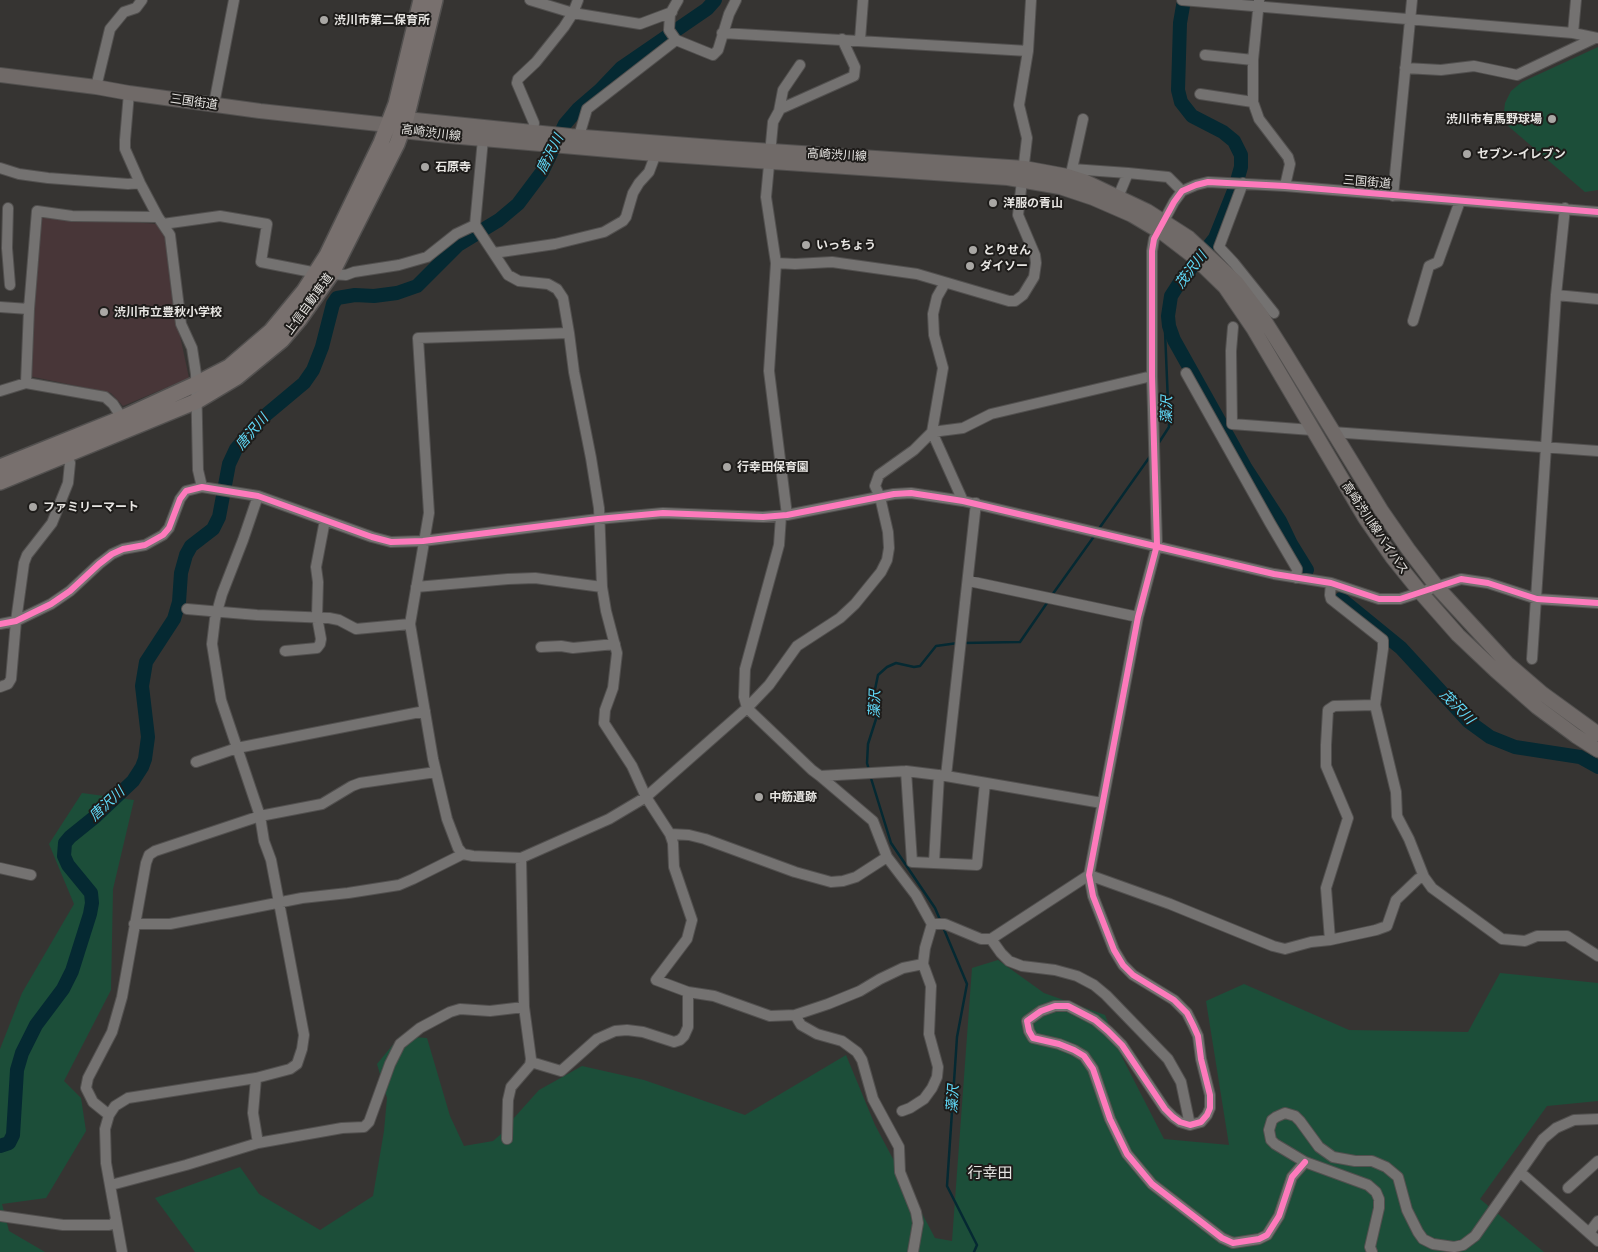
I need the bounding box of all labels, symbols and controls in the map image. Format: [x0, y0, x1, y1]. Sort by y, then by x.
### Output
place label: 渋川市第二保育所 [334, 13, 430, 27]
marker: 渋川市第二保育所 [318, 14, 330, 26]
street label: 三国街道 [169, 92, 219, 112]
place label: 渋川市有馬野球場 [1446, 112, 1542, 126]
marker: 渋川市有馬野球場 [1546, 113, 1558, 125]
street label: 高崎渋川線 [400, 122, 462, 144]
water label: 唐沢川 [533, 131, 567, 177]
street label: 高崎渋川線 [807, 146, 867, 164]
place label: セブン-イレブン [1477, 147, 1566, 161]
marker: セブン-イレブン [1461, 148, 1473, 160]
place label: 石原寺 [435, 160, 471, 174]
marker: 石原寺 [419, 161, 431, 173]
street label: 三国街道 [1342, 173, 1392, 191]
place label: 洋服の青山 [1003, 196, 1063, 210]
marker: 洋服の青山 [987, 197, 999, 209]
place label: いっちょう [816, 238, 876, 252]
marker: いっちょう [800, 239, 812, 251]
place label: とりせん [983, 243, 1031, 257]
marker: とりせん [967, 244, 979, 256]
water label: 茂沢川 [1172, 248, 1210, 292]
place label: ダイソー [980, 259, 1028, 273]
marker: ダイソー [964, 260, 976, 272]
street label: 上信自動車道 [282, 271, 336, 337]
place label: 渋川市立豊秋小学校 [114, 305, 222, 319]
marker: 渋川市立豊秋小学校 [98, 306, 110, 318]
water label: 藻沢 [1158, 396, 1176, 424]
water label: 唐沢川 [232, 411, 272, 453]
place label: 行幸田保育園 [737, 460, 809, 474]
marker: 行幸田保育園 [721, 461, 733, 473]
street label: 高崎渋川線バイパス [1339, 479, 1411, 577]
place label: ファミリーマート [43, 500, 139, 514]
marker: ファミリーマート [27, 501, 39, 513]
water label: 茂沢川 [1436, 686, 1478, 728]
water label: 藻沢 [866, 690, 884, 718]
water label: 唐沢川 [86, 784, 128, 824]
place label: 中筋遺跡 [769, 790, 817, 804]
marker: 中筋遺跡 [753, 791, 765, 803]
water label: 藻沢 [944, 1084, 962, 1114]
district label: 行幸田 [968, 1164, 1012, 1182]

